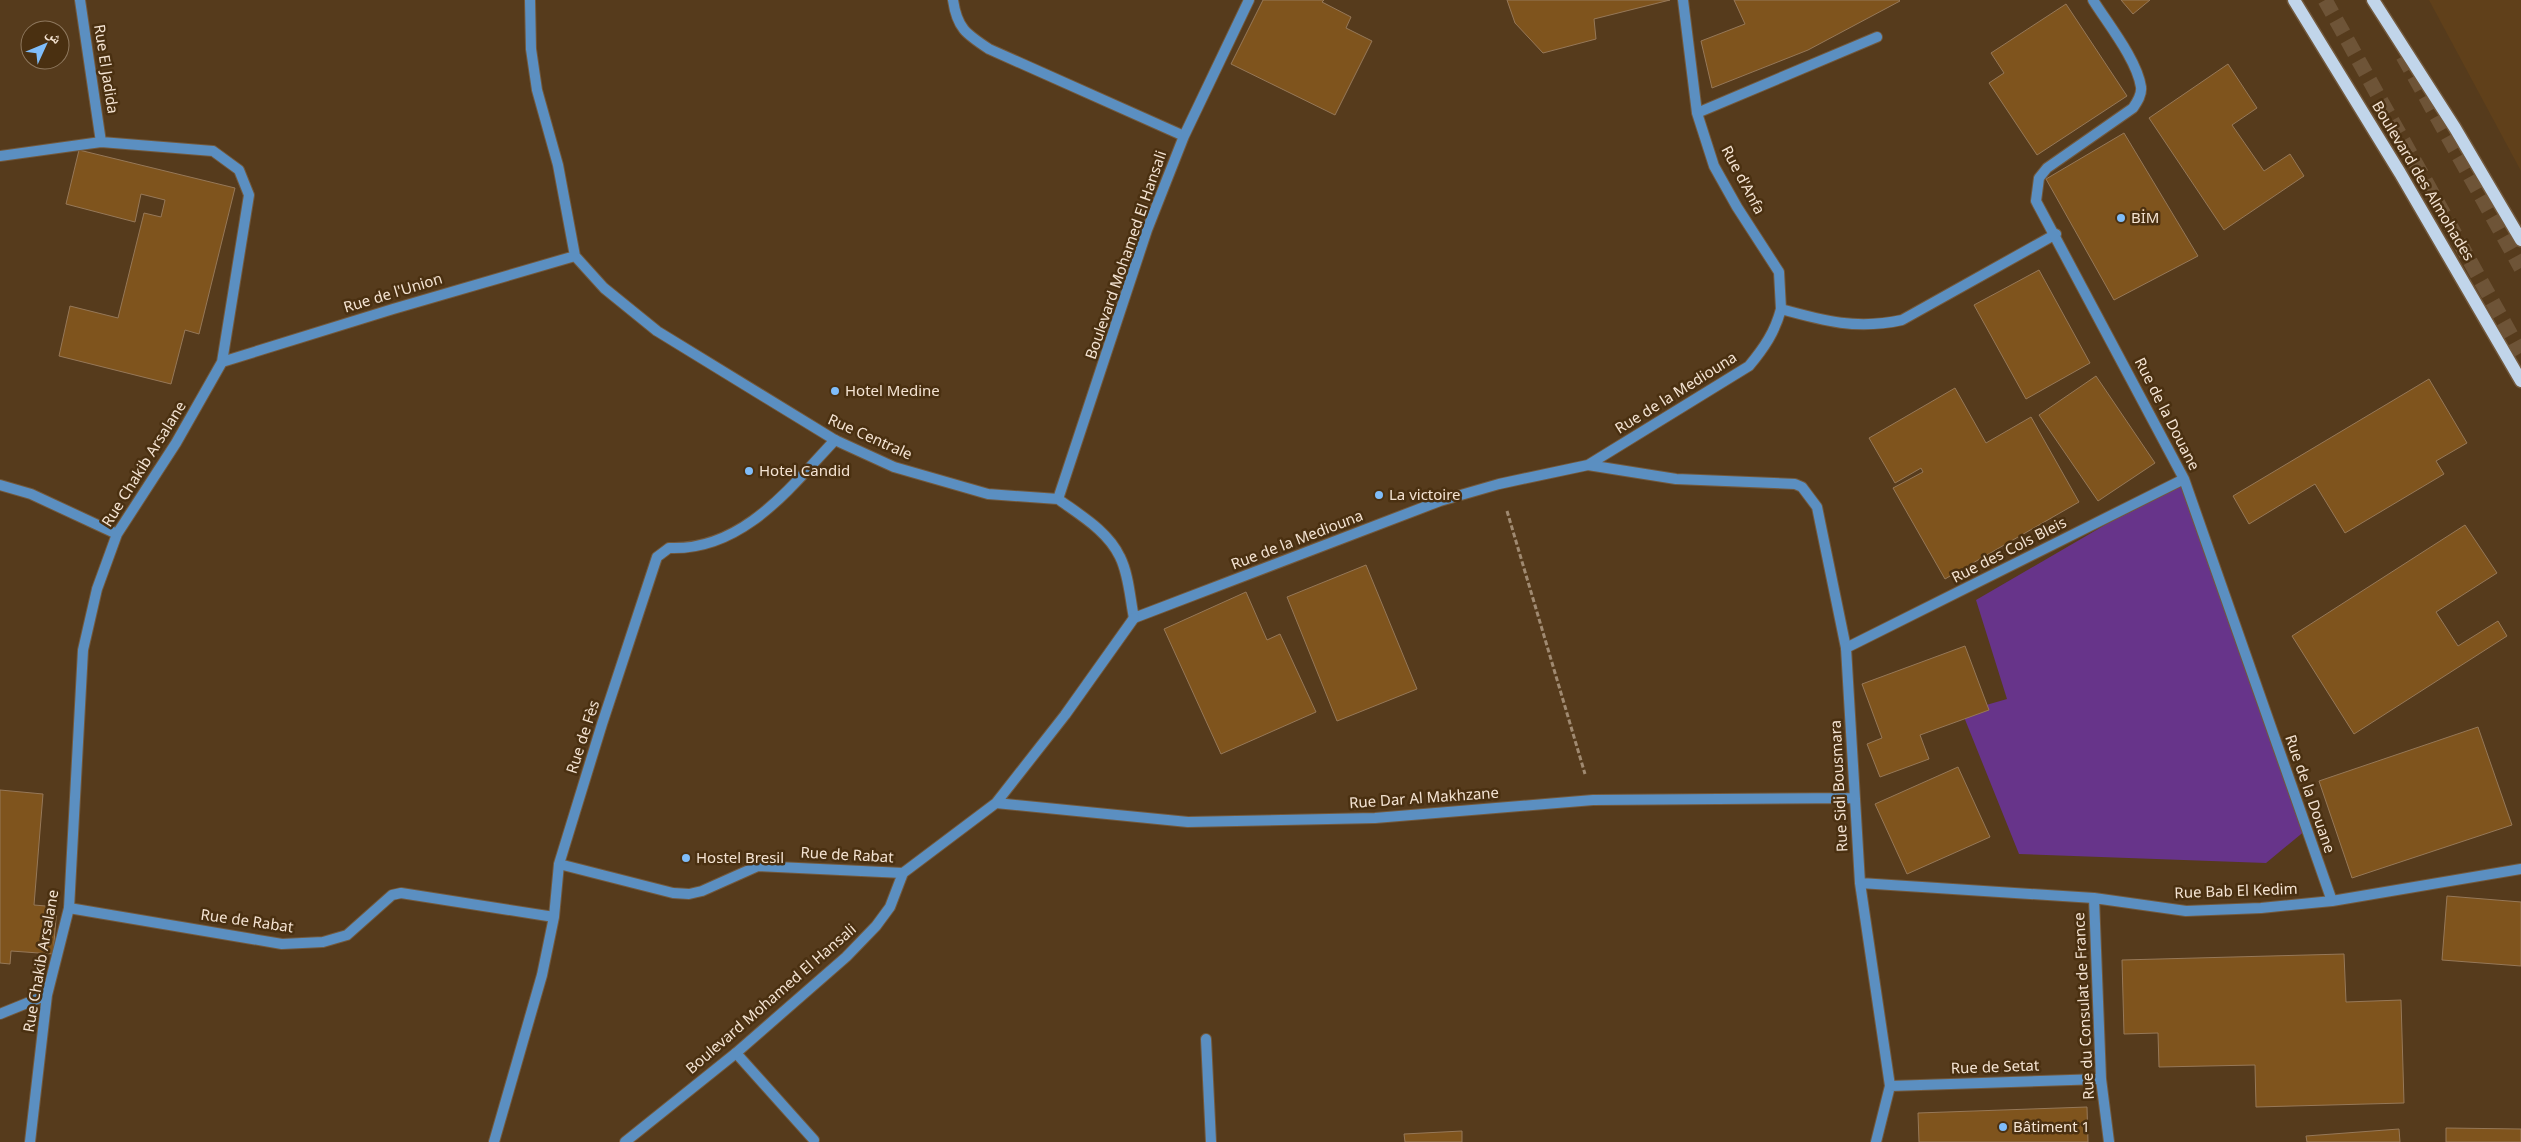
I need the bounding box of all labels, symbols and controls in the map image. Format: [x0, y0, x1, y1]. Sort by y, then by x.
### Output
north arrow [20, 20, 70, 70]
street label: Rue El Jadida [90, 23, 124, 115]
text: ش [43, 24, 67, 48]
street label: Boulevard des Almohades [2368, 97, 2480, 264]
street label: Rue d'Anfa [1717, 142, 1770, 217]
street label: Boulevard Mohamed El Hansali [1080, 148, 1170, 362]
place label: BİM [2131, 207, 2159, 227]
marker: BİM [2115, 212, 2127, 224]
street label: Rue de l'Union [341, 268, 445, 317]
street label: Rue de la Mediouna [1611, 347, 1740, 438]
street label: Rue de la Douane [2131, 354, 2205, 473]
place label: Hotel Medine [845, 380, 940, 400]
marker: Hotel Medine [829, 385, 841, 397]
street label: Rue Chakib Arsalane [96, 397, 190, 530]
street label: Rue Centrale [825, 409, 916, 464]
place label: Hotel Candid [759, 460, 850, 480]
marker: Hotel Candid [743, 465, 755, 477]
place label: La victoire [1389, 484, 1461, 504]
marker: La victoire [1373, 489, 1385, 501]
street label: Rue de la Mediouna [1228, 505, 1366, 573]
street label: Rue des Cols Bleis [1948, 512, 2069, 587]
street label: Rue de Fès [561, 697, 603, 776]
street label: Rue Sidi Bousmara [1825, 720, 1851, 853]
street label: Rue de la Douane [2281, 732, 2341, 856]
street label: Rue Dar Al Makhzane [1348, 782, 1500, 812]
street label: Rue de Rabat [800, 842, 895, 866]
place label: Hostel Bresil [696, 847, 784, 867]
marker: Hostel Bresil [680, 852, 692, 864]
street label: Rue Bab El Kedim [2174, 878, 2298, 902]
street label: Rue Chakib Arsalane [18, 888, 62, 1034]
street label: Rue de Rabat [200, 904, 295, 936]
street label: Rue du Consulat de France [2068, 912, 2098, 1100]
street label: Boulevard Mohamed El Hansali [681, 919, 860, 1078]
street label: Rue de Setat [1950, 1054, 2040, 1078]
place label: Bâtiment 1 [2013, 1116, 2090, 1136]
marker: Bâtiment 1 [1997, 1121, 2009, 1133]

